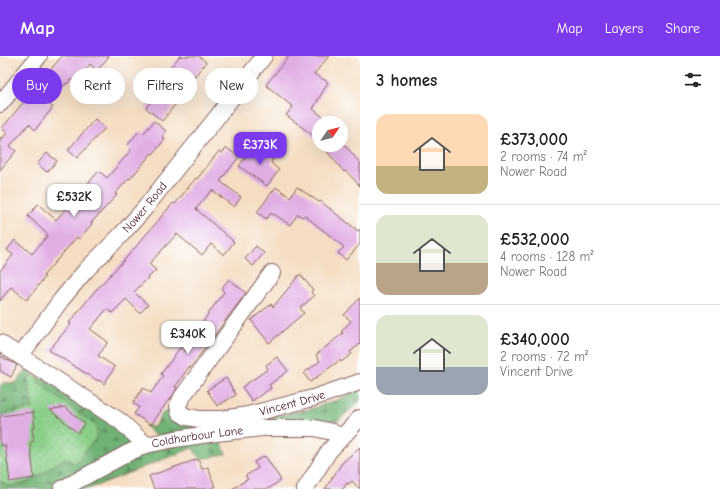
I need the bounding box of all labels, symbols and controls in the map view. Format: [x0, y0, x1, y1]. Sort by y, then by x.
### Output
text: Map [20, 17, 55, 39]
text: Map [556, 20, 583, 37]
text: Layers [605, 20, 643, 37]
text: Share [665, 20, 700, 37]
chip: Buy [12, 68, 62, 104]
chip: Rent [70, 68, 125, 104]
chip: Filters [133, 68, 197, 104]
chip: New [205, 68, 258, 104]
icon: filters [682, 69, 704, 91]
text: 3 homes [376, 71, 437, 90]
north arrow [312, 116, 348, 152]
map controls [312, 116, 348, 152]
icon: home [408, 130, 456, 178]
text: £373,000 [500, 130, 568, 149]
pin: £373K [232, 132, 288, 166]
text: £373K [243, 137, 277, 152]
text: 2 rooms · 74 m² [500, 149, 587, 164]
text: Nower Road [500, 164, 567, 179]
street label: Nower Road [119, 179, 170, 236]
pin: £532K [46, 184, 102, 218]
text: £532K [56, 189, 92, 204]
text: £532,000 [500, 230, 569, 249]
icon: home [408, 231, 456, 279]
text: 4 rooms · 128 m² [500, 249, 593, 264]
text: Nower Road [500, 264, 567, 279]
pin: £340K [160, 321, 216, 355]
text: £340K [170, 326, 206, 341]
text: £340,000 [500, 330, 570, 349]
icon: home [408, 331, 456, 379]
text: 2 rooms · 72 m² [500, 349, 588, 364]
text: Vincent Drive [500, 364, 573, 379]
street label: Vincent Drive [258, 387, 327, 419]
street label: Coldharbour Lane [150, 423, 244, 451]

